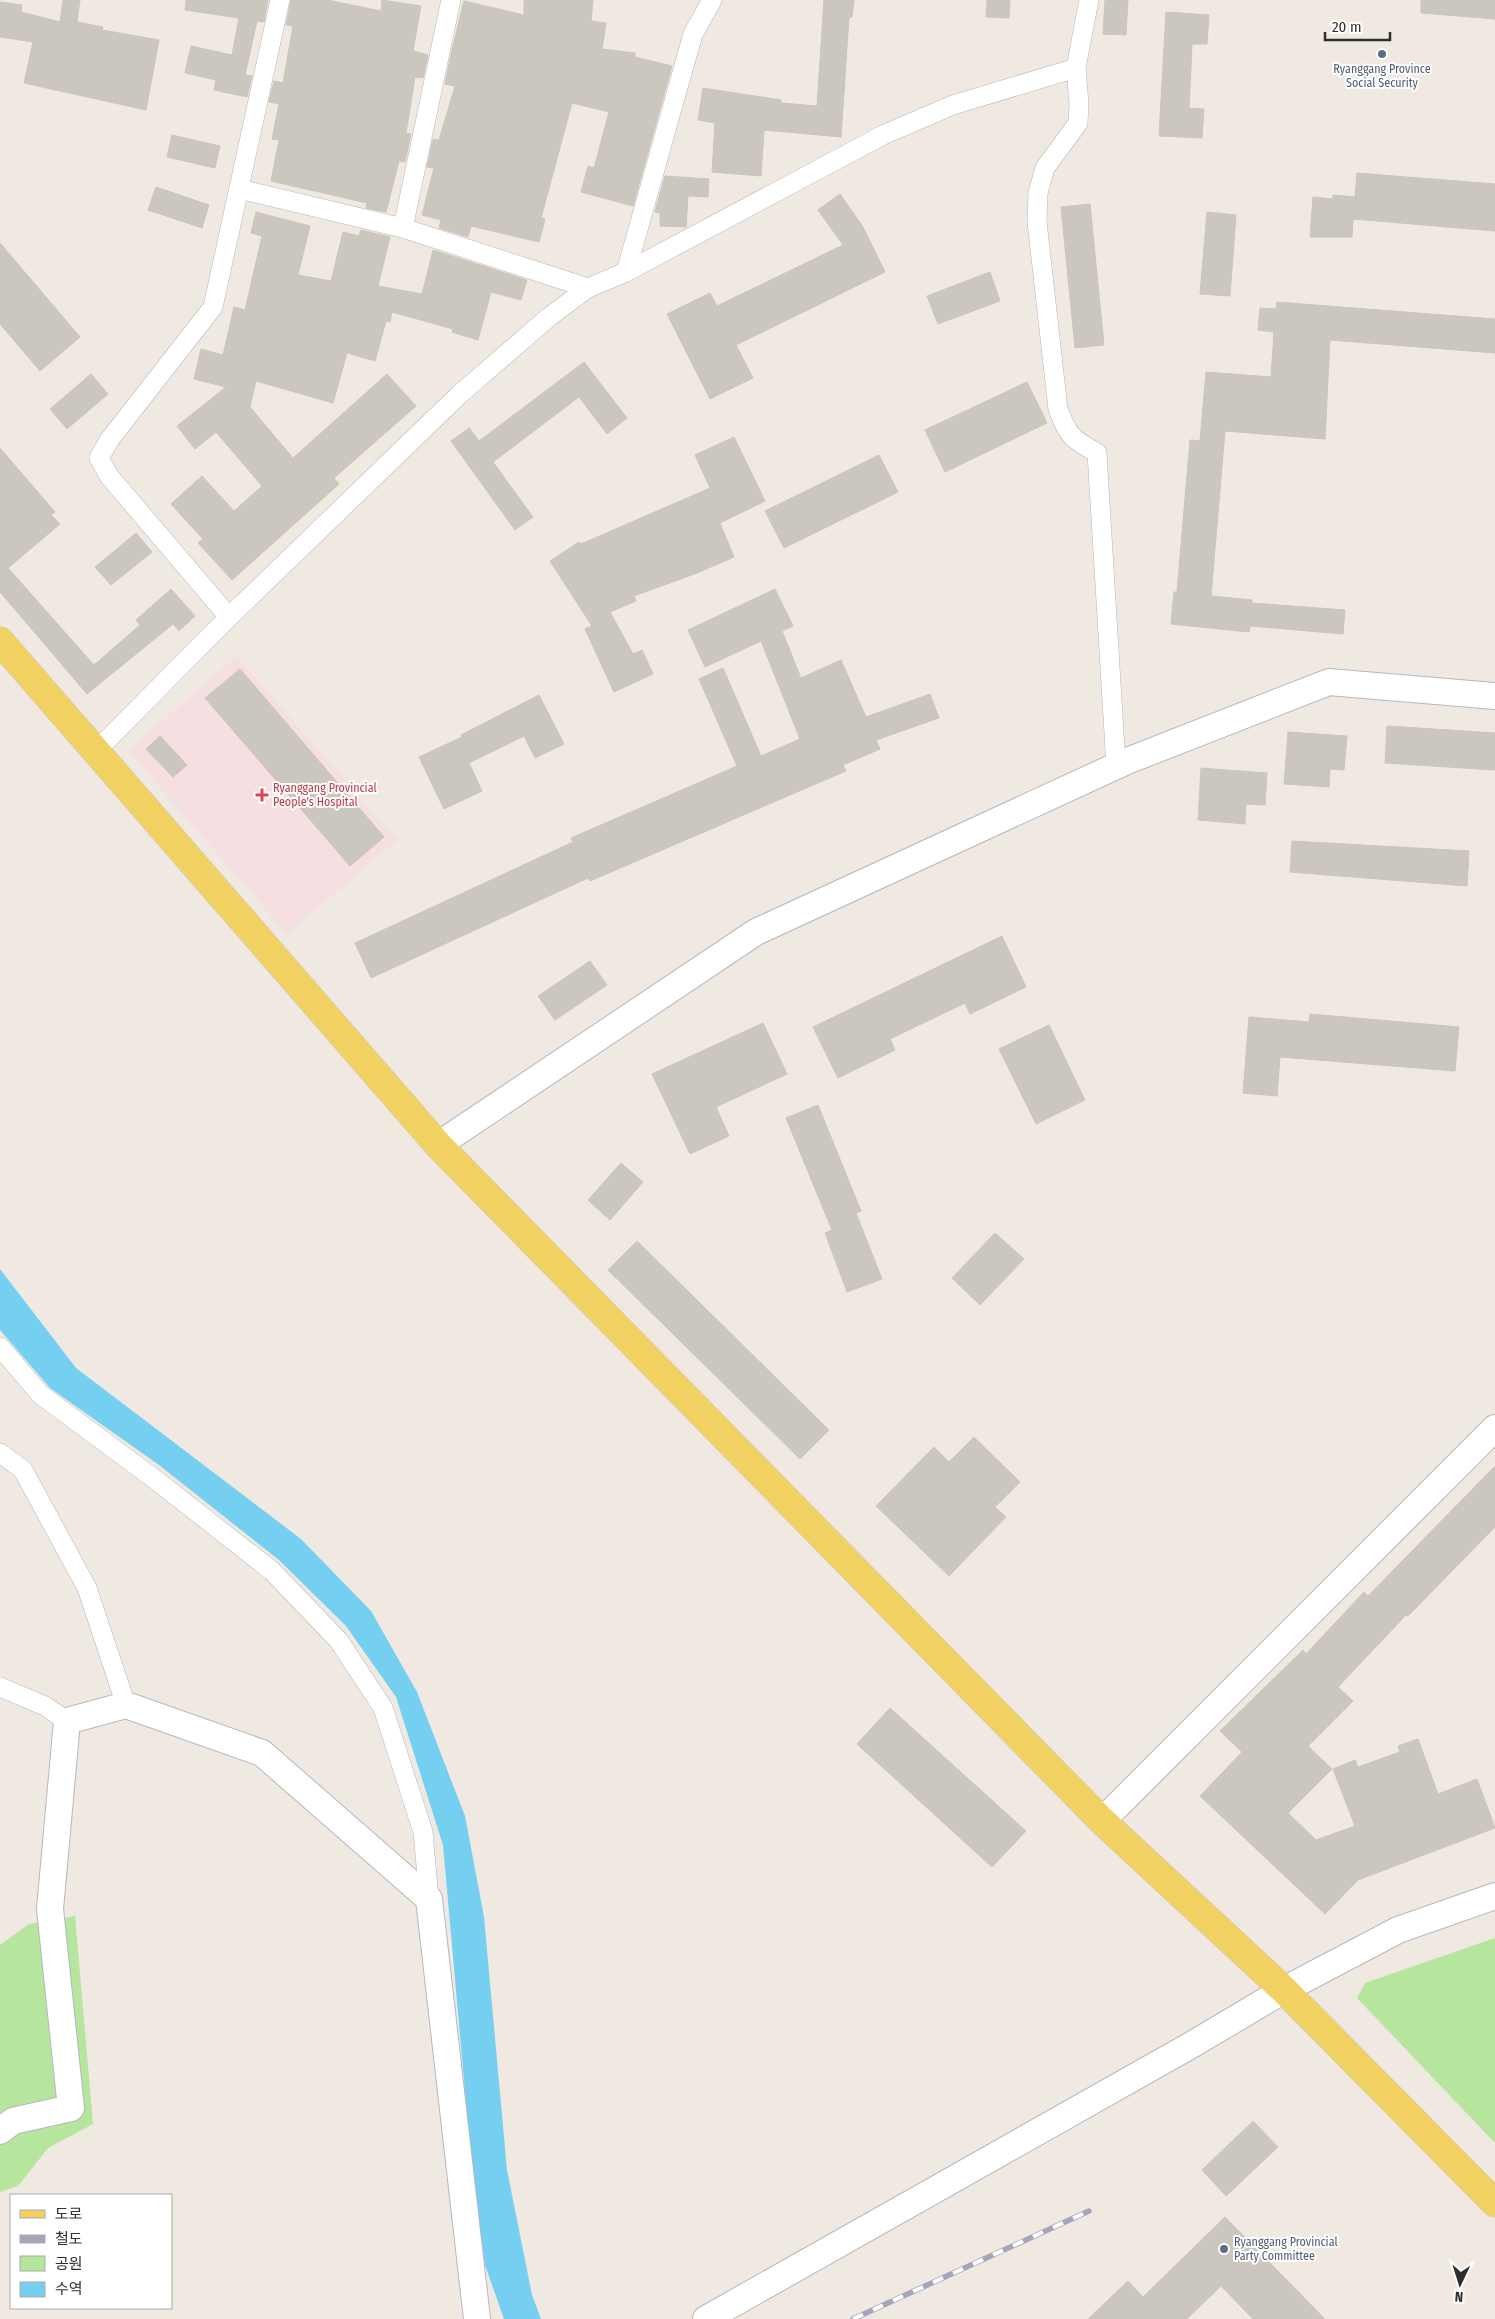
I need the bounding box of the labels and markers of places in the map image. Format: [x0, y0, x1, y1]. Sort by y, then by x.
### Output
marker: Ryanggang Province Social Security [1376, 48, 1388, 60]
place label: Ryanggang Province Social Security [1333, 62, 1431, 90]
place label: Ryanggang Provincial People's Hospital [273, 781, 377, 809]
marker: Ryanggang Provincial People's Hospital [255, 788, 269, 802]
place label: Ryanggang Provincial Party Committee [1234, 2235, 1338, 2263]
marker: Ryanggang Provincial Party Committee [1218, 2243, 1230, 2255]

